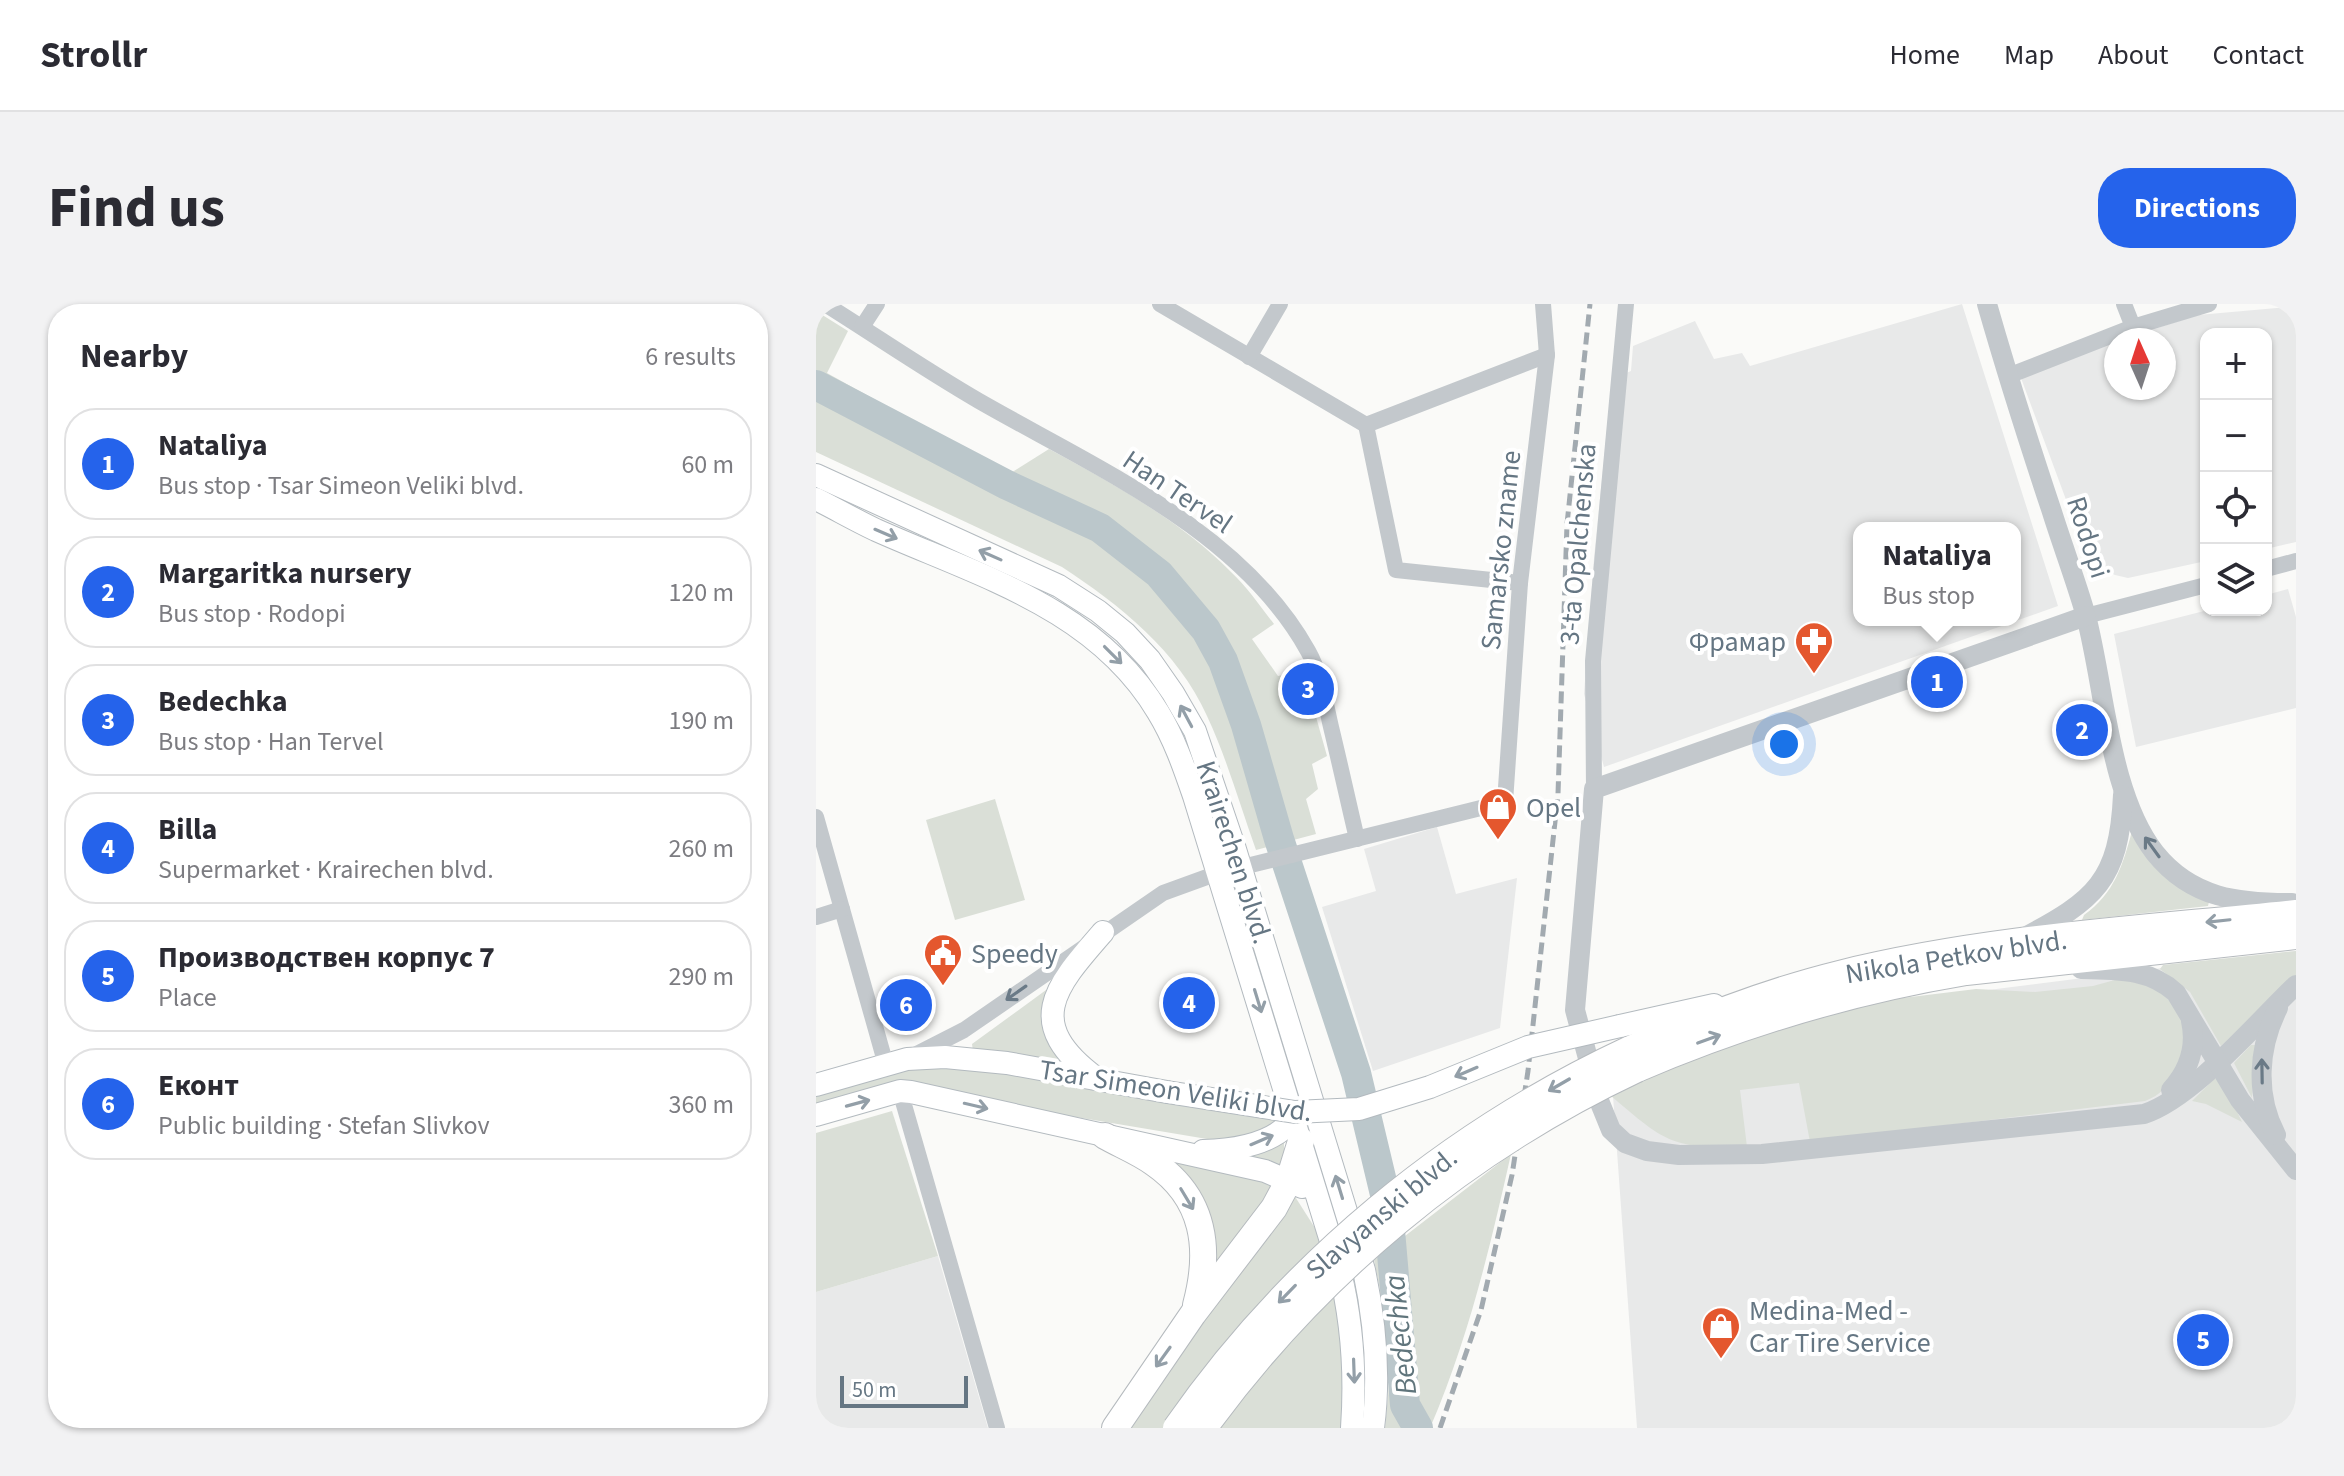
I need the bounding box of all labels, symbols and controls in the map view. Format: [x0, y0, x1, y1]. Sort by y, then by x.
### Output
text: Strollr [40, 28, 147, 82]
text: Home [1889, 35, 1960, 75]
text: Map [2004, 35, 2054, 75]
text: About [2098, 35, 2169, 75]
text: Contact [2213, 35, 2304, 75]
button: Directions [2098, 168, 2296, 248]
text: Find us [48, 169, 225, 248]
north arrow [2104, 328, 2176, 400]
map controls [2200, 328, 2272, 616]
button: + [2200, 328, 2272, 400]
text: Nearby [80, 332, 188, 381]
text: 6 results [645, 338, 736, 375]
button: − [2200, 400, 2272, 472]
text: Nataliya [158, 424, 268, 467]
street label: Han Tervel [1115, 440, 1240, 543]
street label: 3-ta Opalchenska [1549, 442, 1607, 647]
text: 1 [101, 446, 115, 483]
text: 60 m [681, 446, 734, 483]
street label: Samarsko zname [1471, 448, 1531, 652]
text: Bus stop · Tsar Simeon Veliki blvd. [158, 467, 524, 504]
button: locate [2200, 472, 2272, 544]
street label: Rodopi [2056, 491, 2120, 583]
popup [1853, 522, 2021, 626]
one-way arrow [873, 527, 898, 542]
text: Nataliya [1882, 534, 1992, 577]
button: layers [2200, 544, 2272, 616]
one-way arrow [978, 546, 1003, 561]
text: Margaritka nursery [158, 552, 412, 595]
text: 2 [101, 574, 115, 611]
text: 120 m [668, 574, 734, 611]
text: Bus stop [1882, 577, 1975, 614]
text: Bus stop · Rodopi [158, 595, 346, 632]
pharmacy icon: Фрамар [1793, 620, 1835, 675]
place label: Фрамар [1689, 622, 1786, 662]
one-way arrow [1104, 645, 1123, 665]
pin: 1 [1911, 652, 1963, 712]
pin: 3 [1282, 659, 1334, 719]
text: Bedechka [158, 680, 288, 723]
pin: 2 [2056, 700, 2108, 760]
text: 3 [101, 702, 115, 739]
text: 190 m [668, 702, 734, 739]
one-way arrow [1178, 704, 1194, 728]
text: Bus stop · Han Tervel [158, 723, 384, 760]
your location [1764, 724, 1804, 764]
street label: Krairechen blvd. [1186, 756, 1283, 949]
shop icon: Opel [1477, 786, 1519, 841]
place label: Opel [1526, 788, 1581, 828]
text: Billa [158, 808, 217, 851]
text: 4 [101, 830, 115, 867]
text: 260 m [668, 830, 734, 867]
one-way arrow [2144, 837, 2160, 859]
text: Supermarket · Krairechen blvd. [158, 851, 494, 888]
one-way arrow [2206, 914, 2232, 929]
street label: Nikola Petkov blvd. [1842, 920, 2070, 994]
public building icon: Speedy [922, 932, 964, 987]
place label: Speedy [971, 934, 1058, 974]
text: Производствeн корпус 7 [158, 936, 495, 979]
text: 5 [101, 958, 115, 995]
text: 290 m [668, 958, 734, 995]
pin: 4 [1163, 973, 1215, 1033]
pin: 6 [880, 975, 932, 1035]
text: Place [158, 979, 217, 1016]
one-way arrow [1006, 985, 1028, 1001]
one-way arrow [1251, 988, 1266, 1014]
one-way arrow [1696, 1031, 1721, 1045]
street label: Tsar Simeon Veliki blvd. [1036, 1050, 1315, 1132]
one-way arrow [2254, 1058, 2269, 1085]
text: Еконт [158, 1064, 239, 1107]
one-way arrow [1454, 1065, 1478, 1080]
one-way arrow [1548, 1077, 1571, 1093]
text: 6 [101, 1086, 115, 1123]
text: 360 m [668, 1086, 734, 1123]
one-way arrow [844, 1095, 870, 1110]
one-way arrow [963, 1099, 989, 1114]
text: Public building · Stefan Slivkov [158, 1107, 490, 1144]
one-way arrow [1249, 1131, 1273, 1146]
street label: Slavyanski blvd. [1297, 1138, 1466, 1289]
one-way arrow [1331, 1174, 1346, 1200]
one-way arrow [1180, 1187, 1196, 1210]
water label: Bedechka [1373, 1273, 1428, 1397]
one-way arrow [1279, 1283, 1297, 1303]
place label: Medina-Med - Car Tire Service [1749, 1291, 1931, 1363]
shop icon: Medina-Med - Car Tire Service [1700, 1305, 1742, 1360]
pin: 5 [2177, 1310, 2229, 1370]
one-way arrow [1154, 1346, 1171, 1367]
one-way arrow [1346, 1357, 1361, 1384]
scale bar [840, 1372, 968, 1408]
text: 50 m [852, 1374, 897, 1406]

